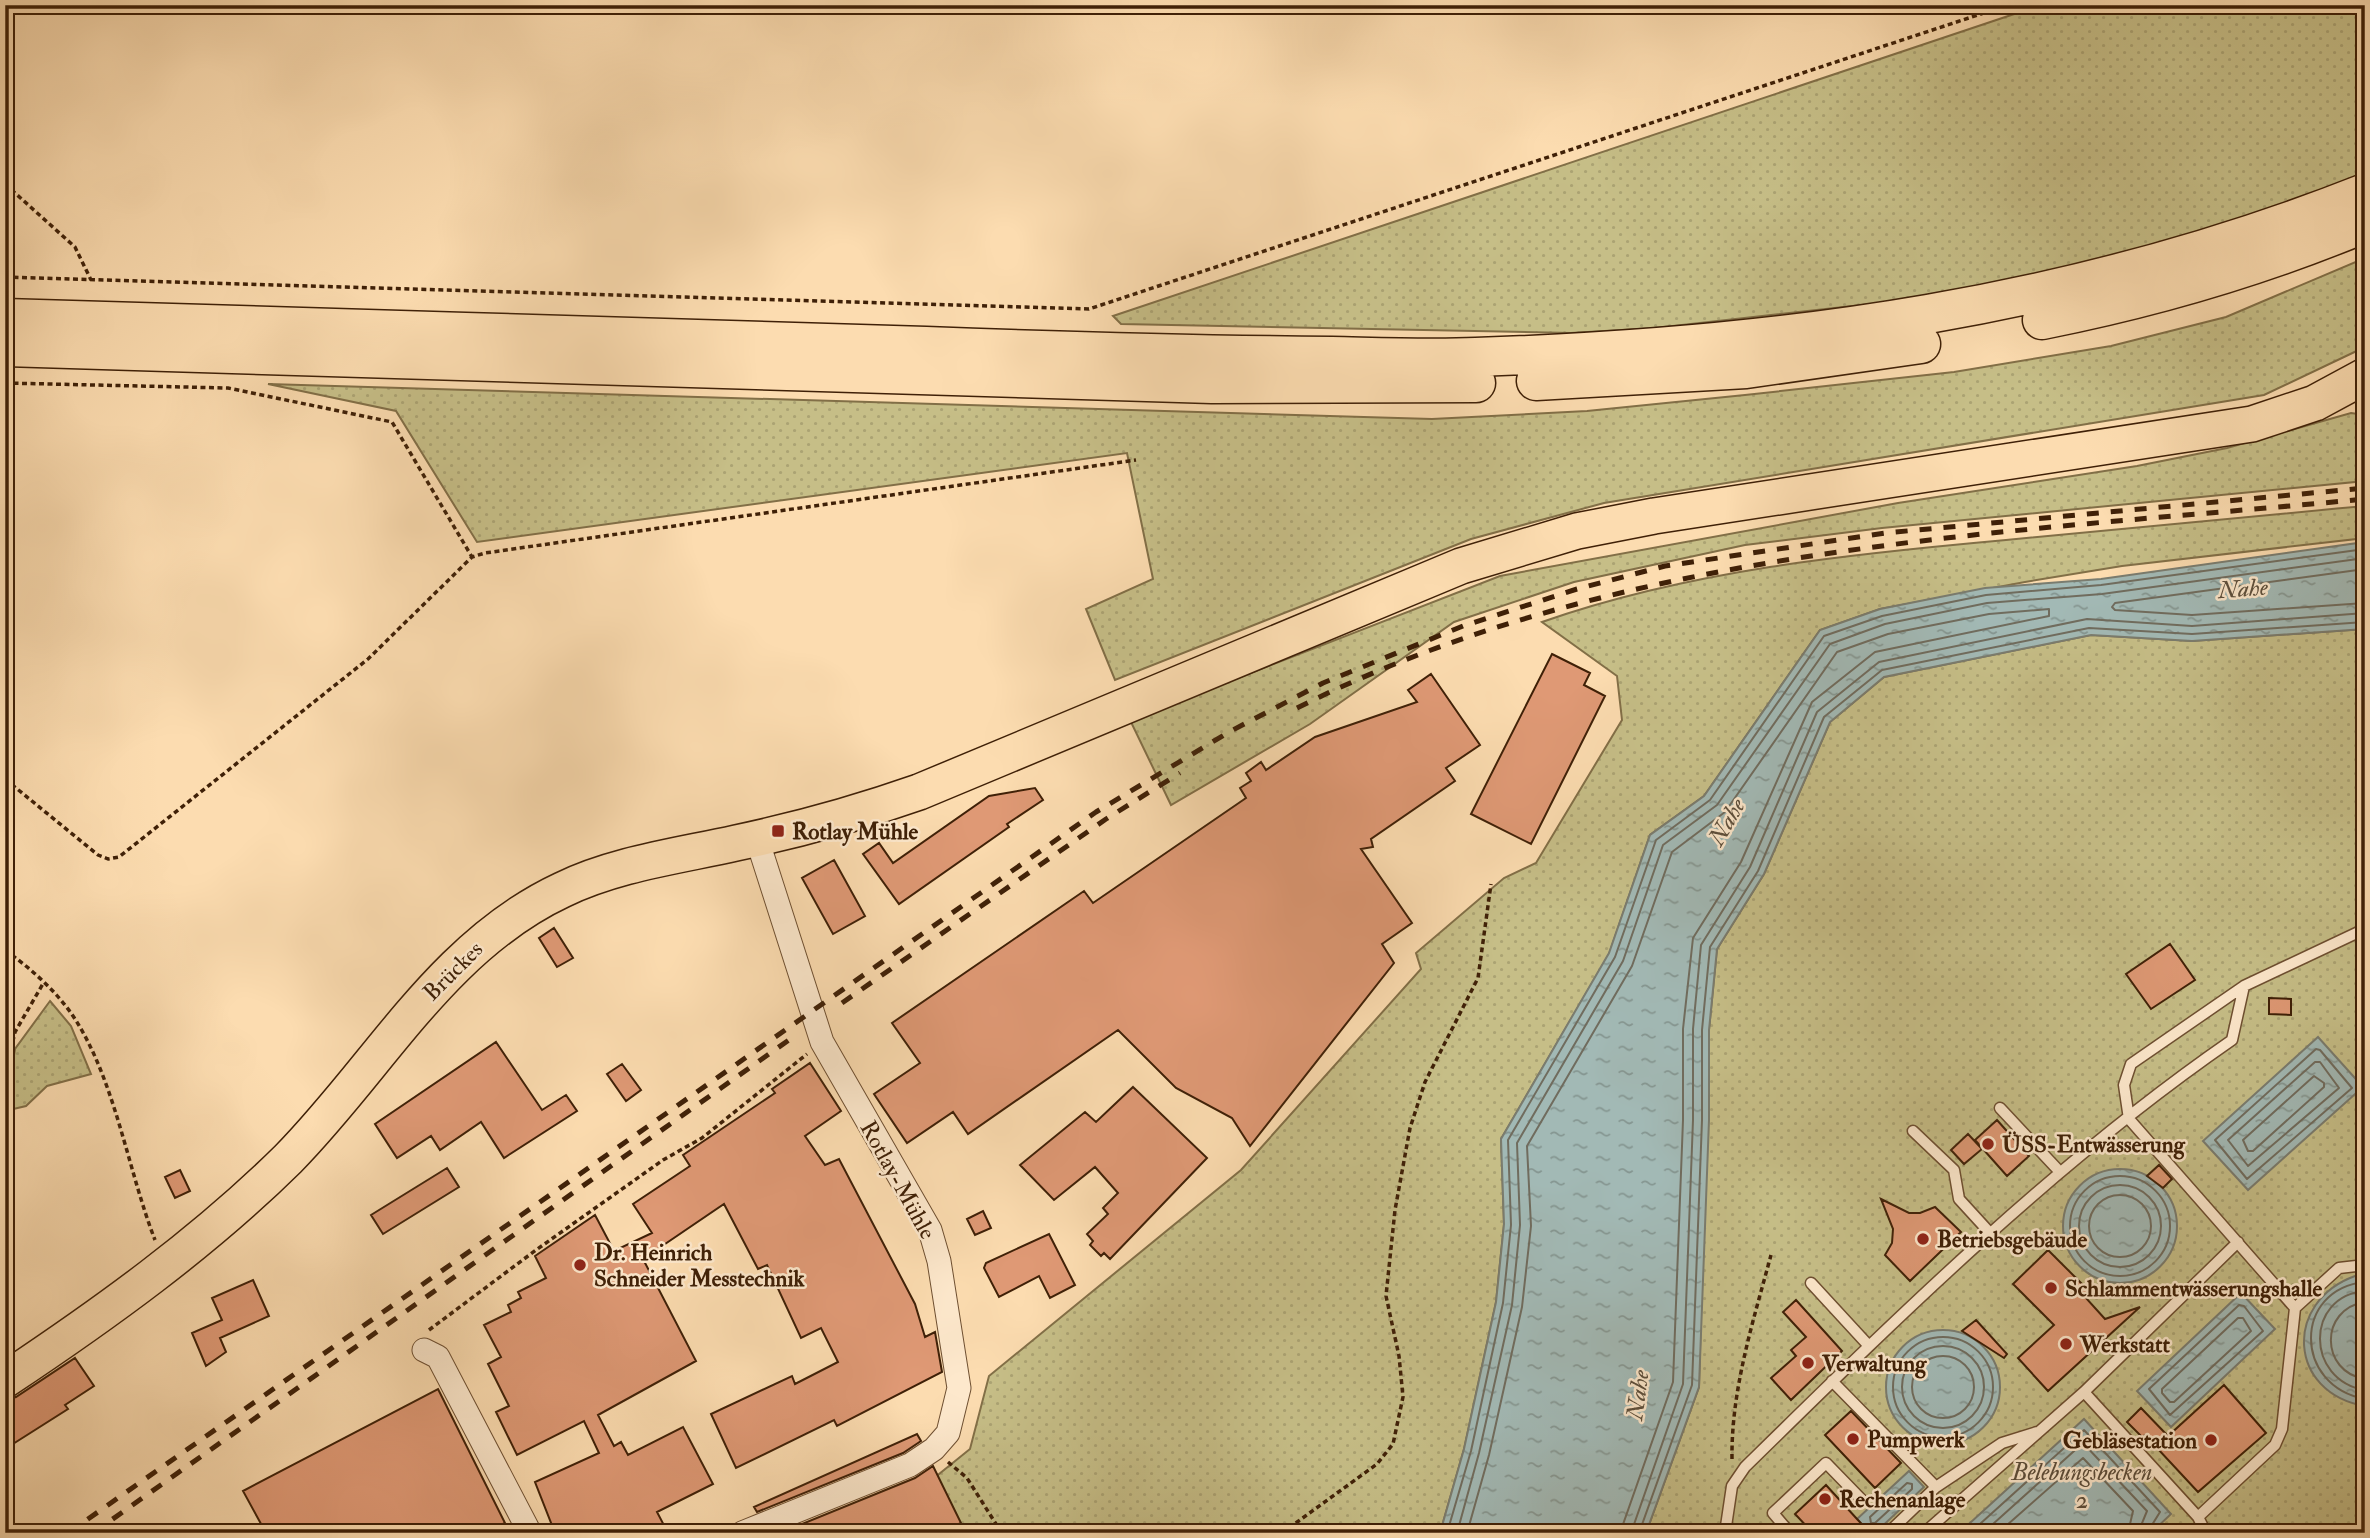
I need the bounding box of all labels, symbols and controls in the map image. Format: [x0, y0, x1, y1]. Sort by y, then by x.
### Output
water label: Nahe [2215, 572, 2270, 606]
water label: Nahe [1700, 792, 1753, 853]
place label: Rotlay Mühle [792, 817, 919, 847]
marker: Rotlay Mühle [770, 823, 786, 839]
street label: Brückes [417, 935, 489, 1007]
street label: Rotlay-Mühle [854, 1116, 943, 1245]
place label: ÜSS-Entwässerung [2002, 1130, 2187, 1160]
marker: ÜSS-Entwässerung [1980, 1136, 1996, 1152]
place label: Betriebsgebäude [1937, 1225, 2087, 1255]
marker: Betriebsgebäude [1915, 1231, 1931, 1247]
place label: Dr. Heinrich Schneider Messtechnik [594, 1238, 806, 1293]
marker: Dr. Heinrich Schneider Messtechnik [572, 1257, 588, 1273]
place label: Schlammentwässerungshalle [2065, 1274, 2323, 1304]
marker: Schlammentwässerungshalle [2043, 1280, 2059, 1296]
place label: Werkstatt [2079, 1330, 2171, 1359]
marker: Werkstatt [2058, 1336, 2074, 1352]
place label: Verwaltung [1821, 1349, 1928, 1379]
marker: Verwaltung [1800, 1355, 1816, 1371]
water label: Nahe [1619, 1367, 1657, 1424]
place label: Pumpwerk [1867, 1425, 1966, 1455]
place label: Gebläsestation [2063, 1426, 2197, 1455]
marker: Pumpwerk [1845, 1431, 1861, 1447]
marker: Gebläsestation [2203, 1432, 2219, 1448]
water label: Belebungsbecken 2 [2011, 1457, 2152, 1516]
place label: Rechenanlage [1839, 1485, 1966, 1515]
marker: Rechenanlage [1817, 1491, 1833, 1507]

